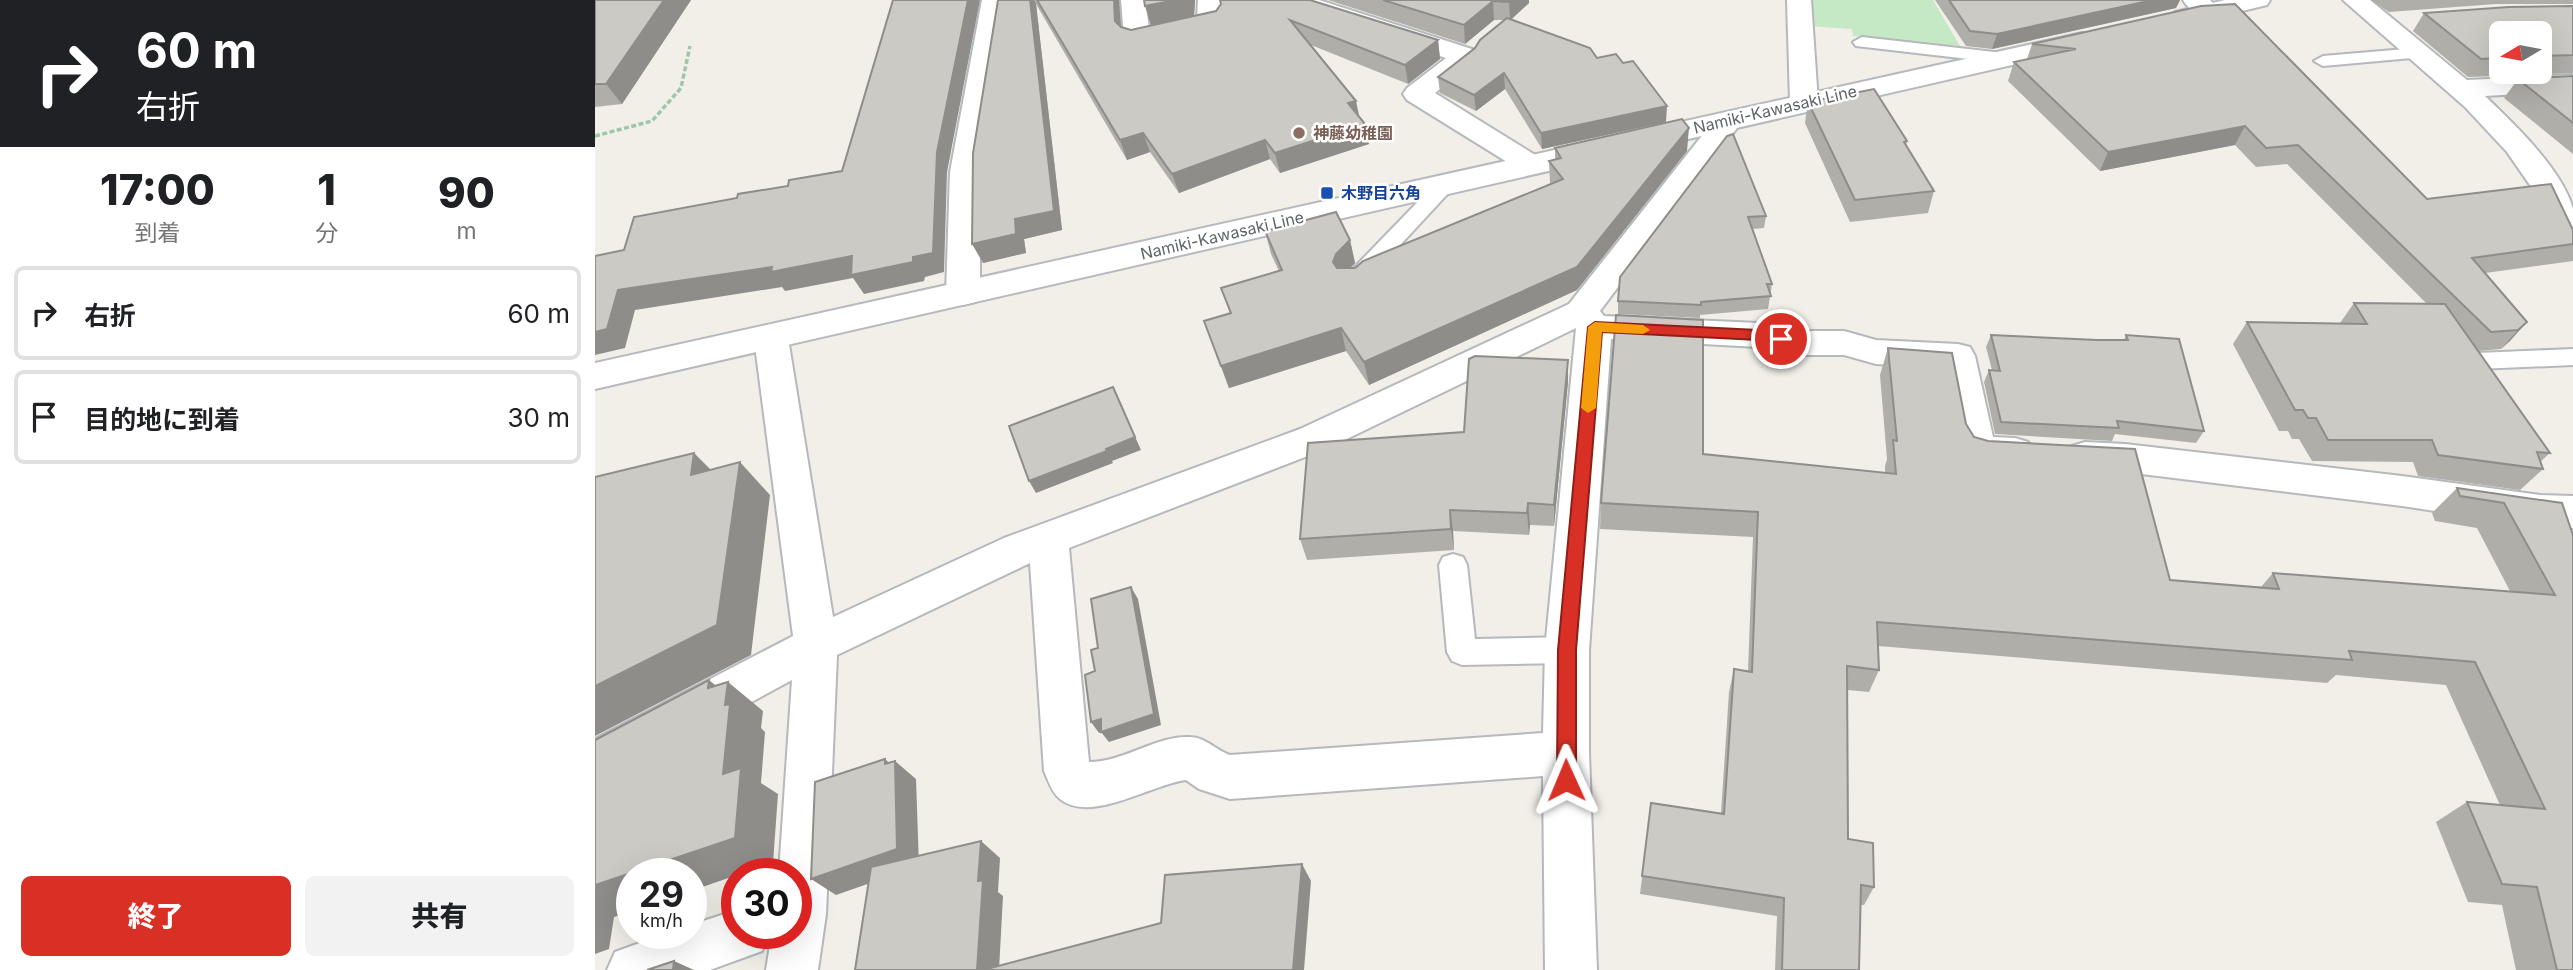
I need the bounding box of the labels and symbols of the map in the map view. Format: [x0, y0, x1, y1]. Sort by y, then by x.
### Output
north arrow [2489, 21, 2551, 84]
street label: Namiki-Kawasaki Line [1691, 80, 1859, 138]
place label: 神藤幼稚園 [1313, 123, 1393, 143]
marker: 神藤幼稚園 [1291, 125, 1307, 141]
place label: 木野目六角 [1341, 183, 1421, 203]
marker: 木野目六角 [1319, 185, 1335, 201]
street label: Namiki-Kawasaki Line [1138, 206, 1306, 264]
pin [1751, 309, 1811, 369]
position arrow [1529, 743, 1603, 817]
speed limit sign: 30 [721, 858, 812, 949]

